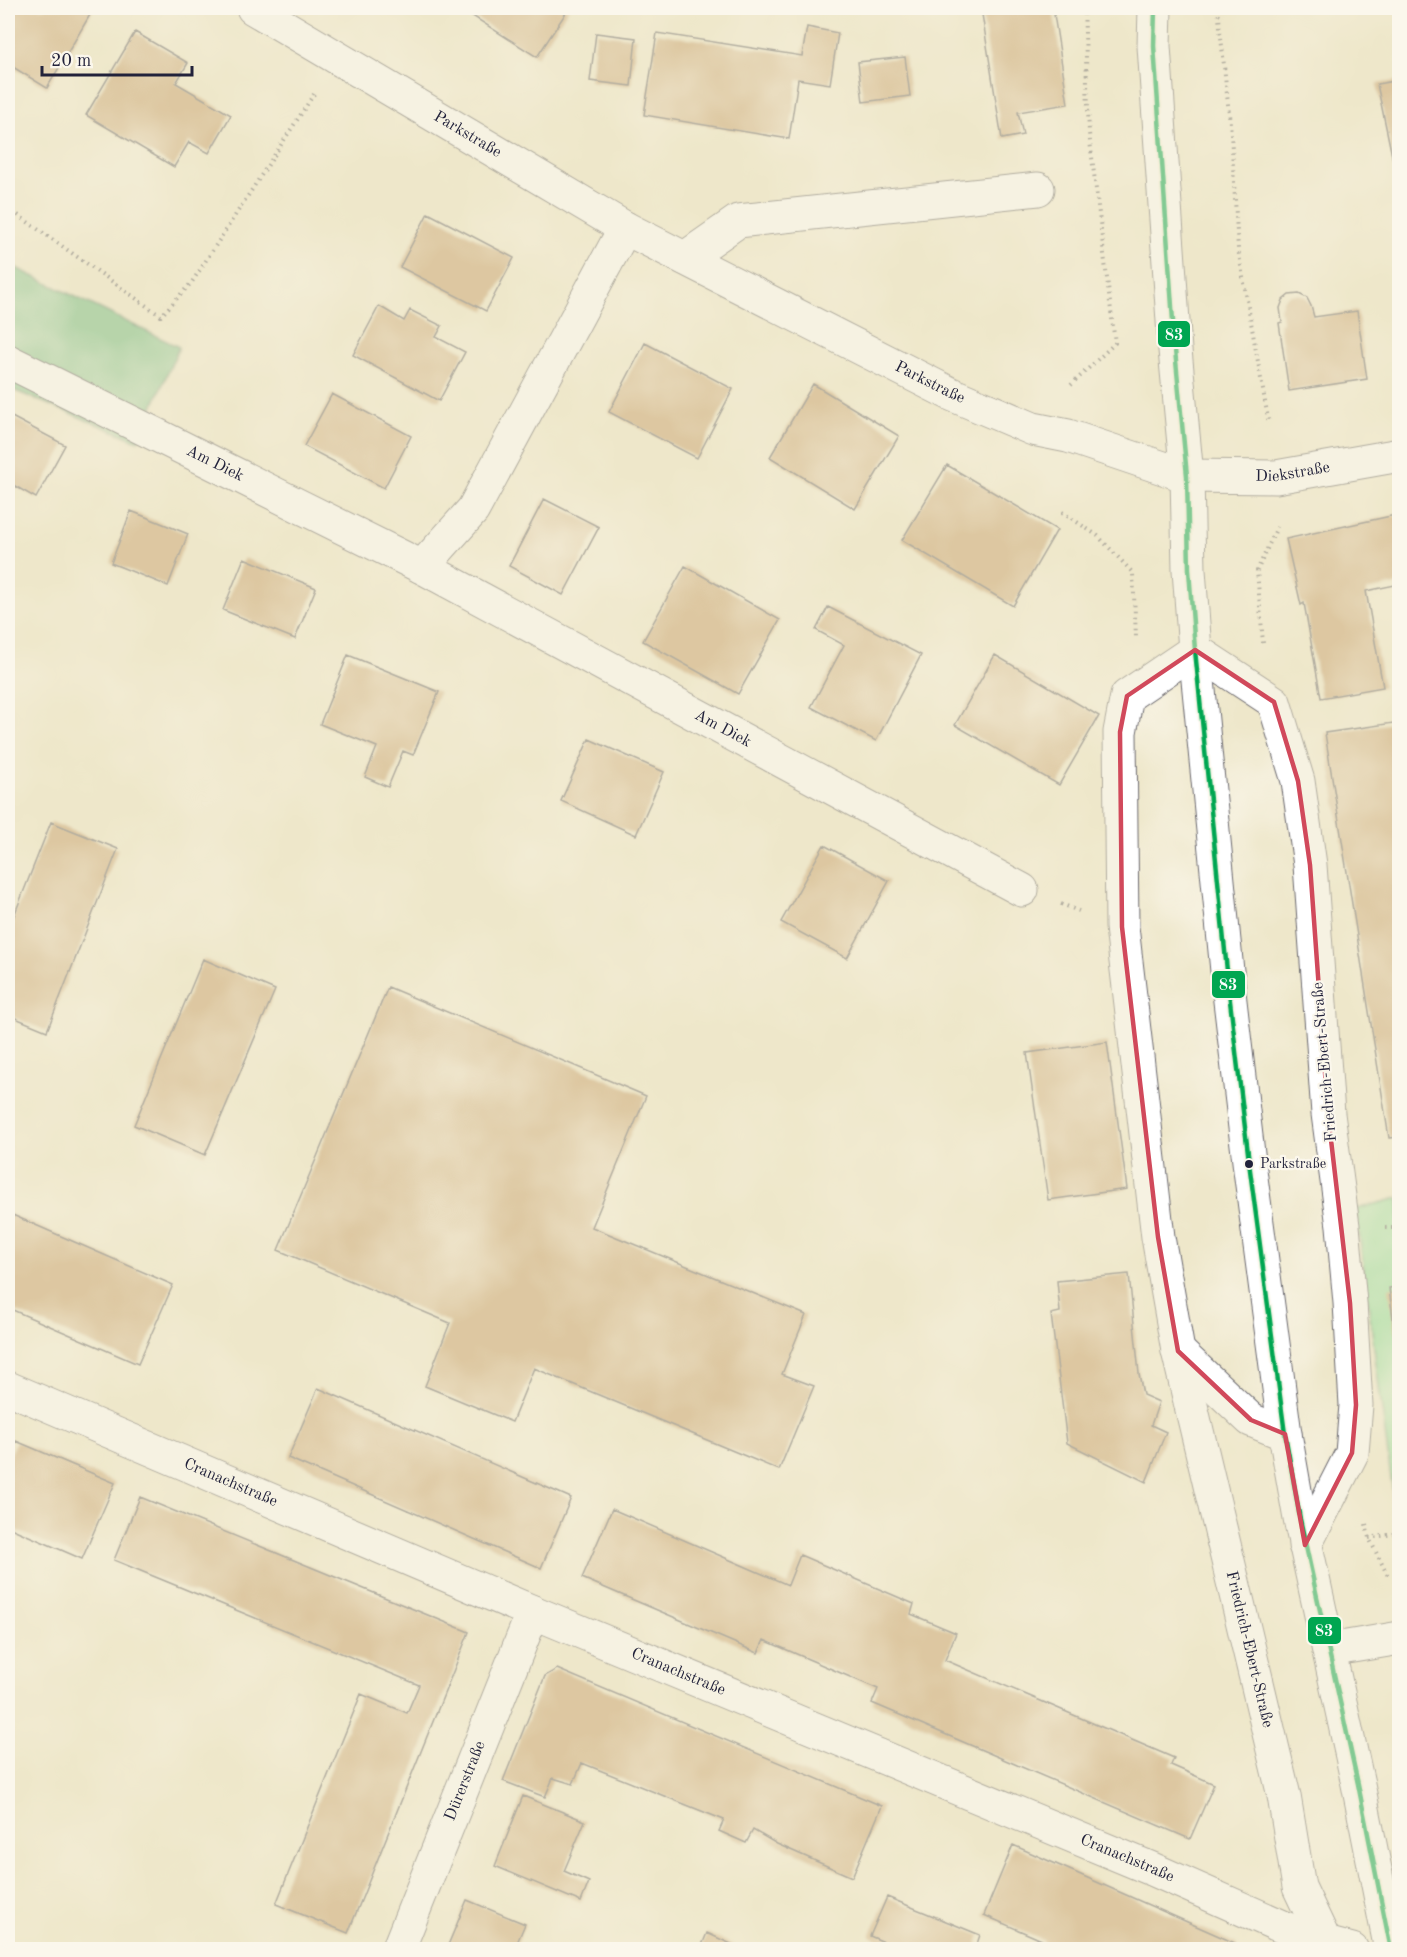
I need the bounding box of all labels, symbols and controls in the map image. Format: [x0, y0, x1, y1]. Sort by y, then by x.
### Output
scale bar [42, 39, 192, 77]
text: 20 m [51, 52, 91, 70]
street label: Parkstraße [431, 109, 504, 161]
line badge: 83 [1157, 320, 1191, 348]
text: 83 [1165, 328, 1183, 344]
street label: Parkstraße [892, 359, 967, 407]
street label: Am Diek [184, 443, 246, 485]
street label: Diekstraße [1255, 460, 1331, 485]
street label: Am Diek [692, 707, 754, 751]
line badge: 83 [1211, 970, 1246, 999]
text: 83 [1219, 978, 1237, 994]
street label: Friedrich-Ebert-Straße [1310, 981, 1340, 1143]
place label: Parkstraße [1260, 1157, 1326, 1171]
marker: Parkstraße [1243, 1158, 1255, 1170]
street label: Cranachstraße [181, 1456, 280, 1510]
street label: Friedrich-Ebert-Straße [1223, 1570, 1275, 1729]
line badge: 83 [1307, 1616, 1342, 1645]
text: 83 [1315, 1624, 1333, 1640]
street label: Cranachstraße [629, 1646, 728, 1699]
street label: Dürerstraße [442, 1739, 489, 1823]
street label: Cranachstraße [1078, 1832, 1176, 1886]

